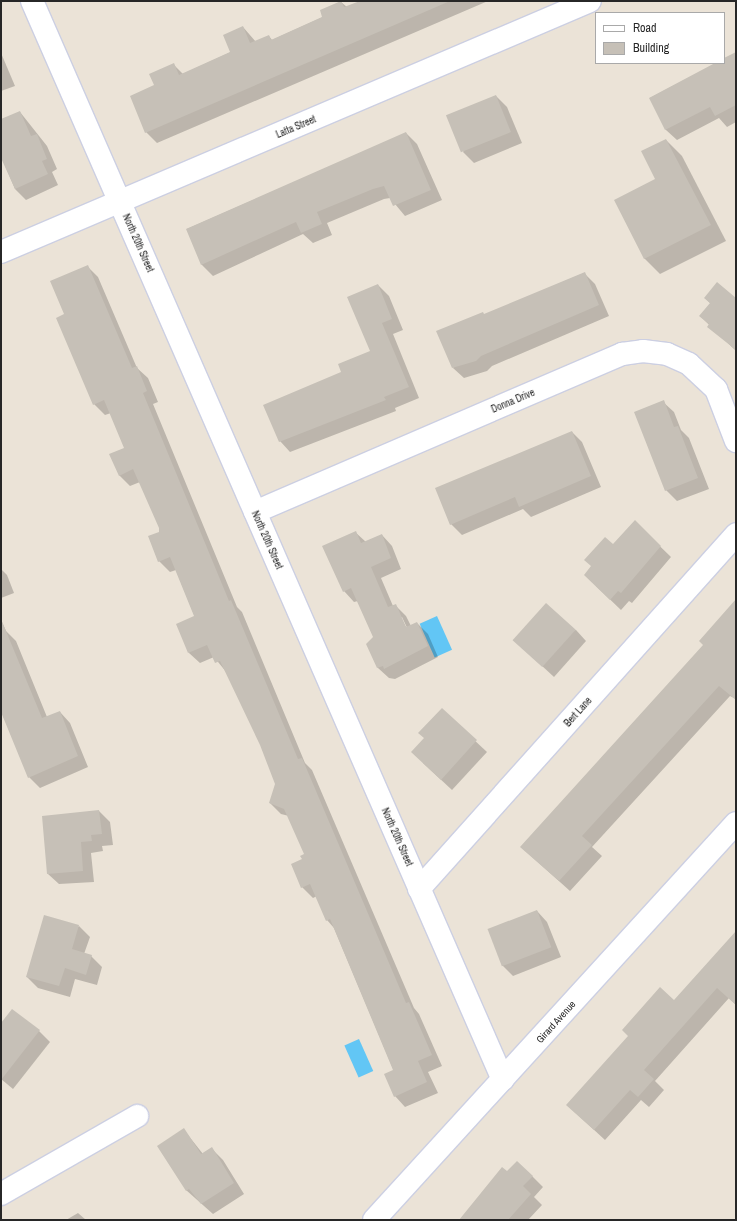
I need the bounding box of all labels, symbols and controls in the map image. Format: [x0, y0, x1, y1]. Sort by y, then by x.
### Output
legend [595, 12, 725, 64]
text: Road [633, 20, 657, 36]
text: Building [633, 40, 669, 56]
street label: Latta Street [274, 113, 318, 141]
street label: North 20th Street [120, 212, 156, 274]
street label: Donna Drive [489, 386, 537, 416]
street label: North 20th Street [249, 509, 285, 571]
street label: Bert Lane [562, 695, 594, 729]
street label: North 20th Street [379, 806, 415, 868]
street label: Girard Avenue [534, 998, 578, 1046]

